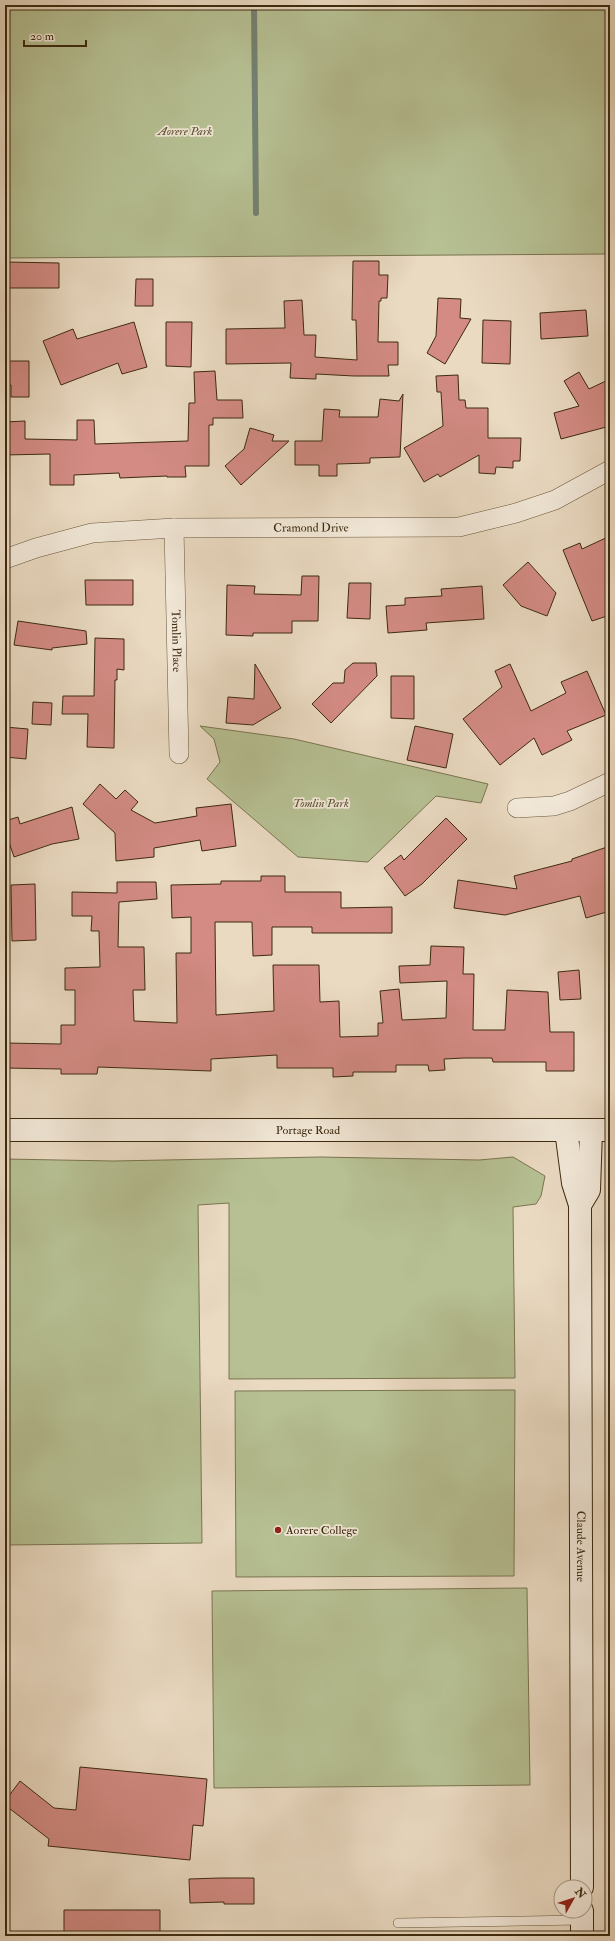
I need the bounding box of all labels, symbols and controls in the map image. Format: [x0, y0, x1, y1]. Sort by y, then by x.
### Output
scale bar [24, 22, 86, 48]
text: 20 m [30, 29, 55, 44]
park label: Aorere Park [156, 124, 212, 139]
street label: Cramond Drive [273, 520, 349, 535]
street label: Tomlin Place [168, 610, 185, 672]
park label: Tomlin Park [293, 796, 349, 811]
street label: Portage Road [276, 1123, 340, 1138]
street label: Claude Avenue [573, 1511, 589, 1582]
place label: Aorere College [285, 1523, 357, 1538]
marker: Aorere College [273, 1525, 283, 1535]
north arrow [553, 1879, 593, 1919]
text: N [572, 1884, 589, 1902]

